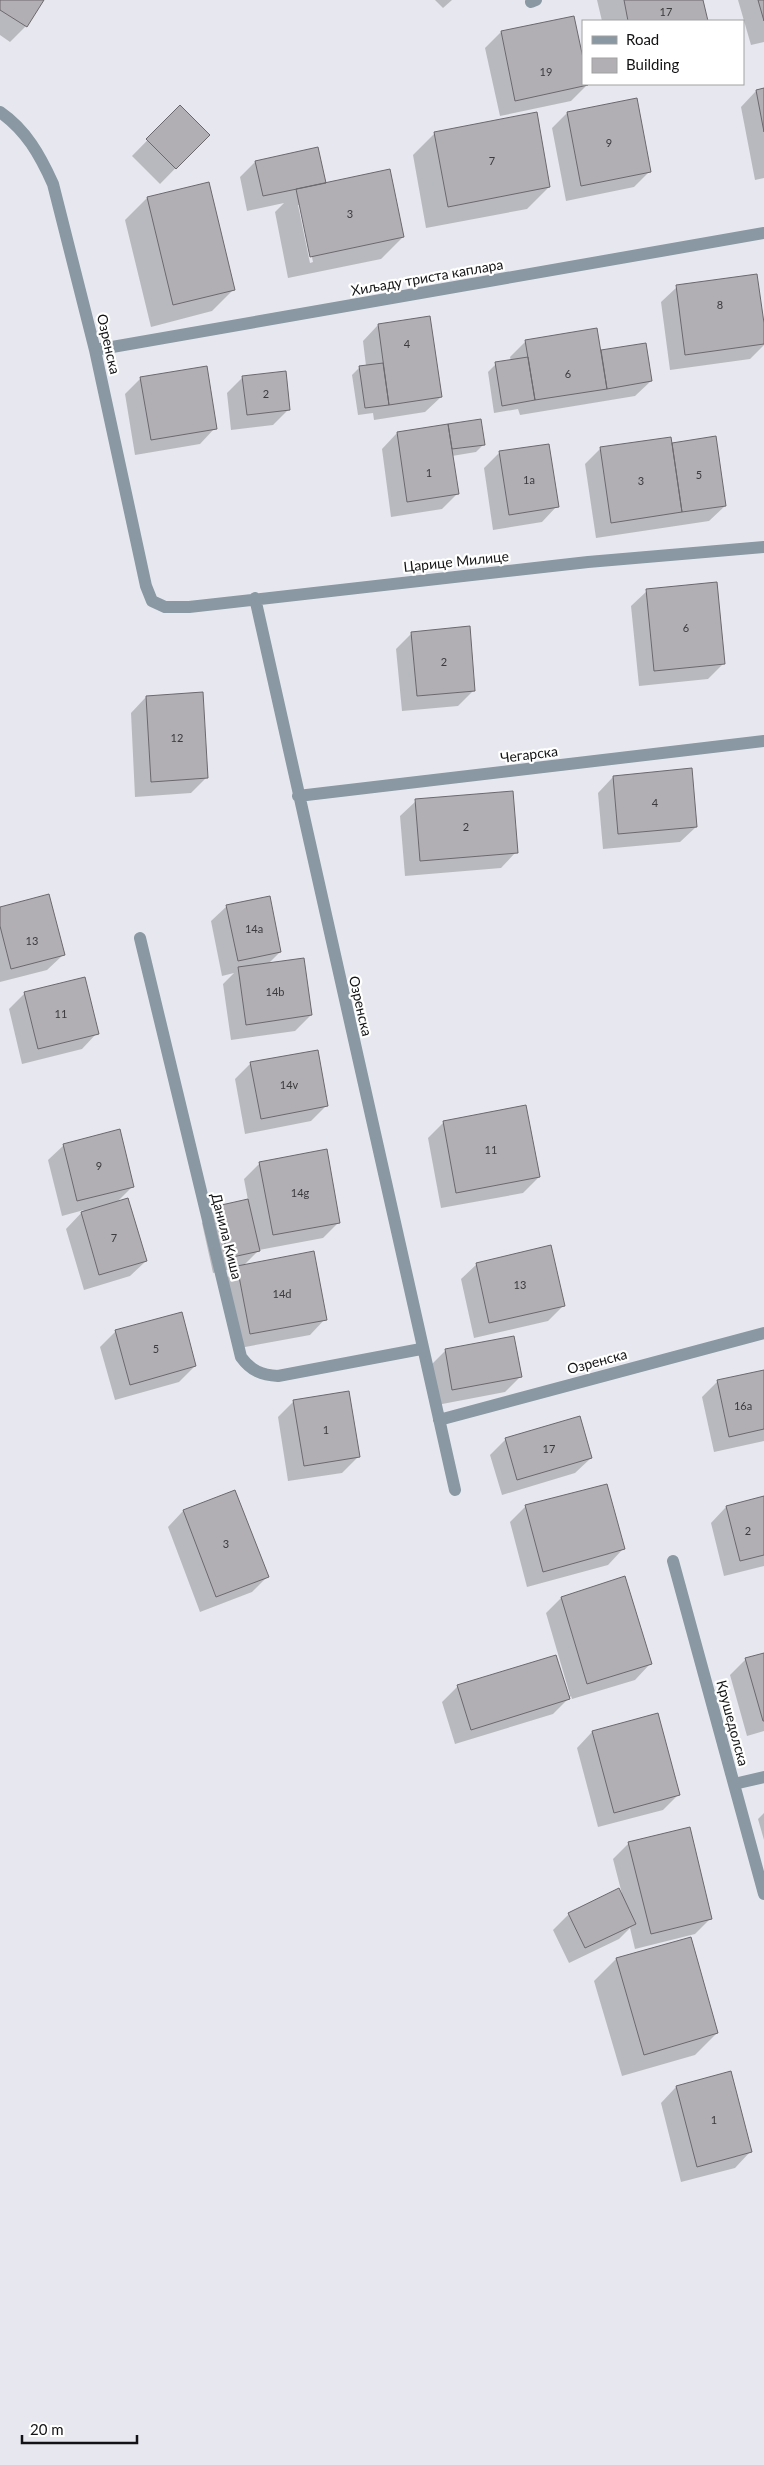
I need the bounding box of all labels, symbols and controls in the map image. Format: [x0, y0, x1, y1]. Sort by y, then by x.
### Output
house number: 17 [660, 5, 672, 18]
legend [582, 20, 744, 85]
text: Road [626, 30, 659, 48]
text: Building [626, 55, 679, 73]
house number: 19 [540, 65, 552, 78]
house number: 9 [606, 136, 612, 149]
house number: 7 [489, 154, 495, 167]
house number: 3 [347, 207, 353, 220]
street label: Хиљаду триста каплара [350, 255, 504, 299]
house number: 8 [717, 298, 723, 311]
street label: Озренска [94, 312, 124, 376]
house number: 4 [404, 337, 411, 350]
house number: 6 [565, 367, 571, 380]
house number: 2 [263, 387, 269, 400]
house number: 1 [426, 466, 432, 479]
house number: 5 [696, 468, 702, 481]
house number: 1a [523, 473, 535, 486]
house number: 3 [638, 474, 644, 487]
street label: Царице Милице [402, 547, 510, 575]
house number: 6 [683, 621, 689, 634]
house number: 2 [441, 655, 447, 668]
house number: 12 [171, 731, 183, 744]
street label: Чегарска [499, 742, 559, 766]
house number: 4 [652, 796, 659, 809]
house number: 2 [463, 820, 469, 833]
house number: 14a [245, 922, 263, 935]
house number: 13 [26, 934, 38, 947]
street label: Озренска [346, 974, 376, 1038]
house number: 14b [266, 985, 284, 998]
house number: 11 [55, 1007, 67, 1020]
house number: 14v [280, 1078, 299, 1091]
house number: 11 [485, 1143, 497, 1156]
house number: 9 [96, 1159, 102, 1172]
house number: 14g [291, 1186, 310, 1199]
street label: Данила Киша [208, 1191, 246, 1281]
house number: 7 [111, 1231, 117, 1244]
house number: 13 [514, 1278, 526, 1291]
house number: 14d [273, 1287, 291, 1300]
house number: 5 [153, 1342, 159, 1355]
street label: Озренска [565, 1345, 629, 1377]
house number: 16a [734, 1399, 752, 1412]
house number: 1 [323, 1423, 329, 1436]
house number: 17 [543, 1442, 555, 1455]
house number: 2 [745, 1524, 751, 1537]
house number: 3 [223, 1537, 229, 1550]
street label: Крушедолска [713, 1678, 753, 1768]
house number: 1 [711, 2113, 717, 2126]
scale bar [22, 2412, 138, 2444]
text: 20 m [30, 2420, 64, 2438]

